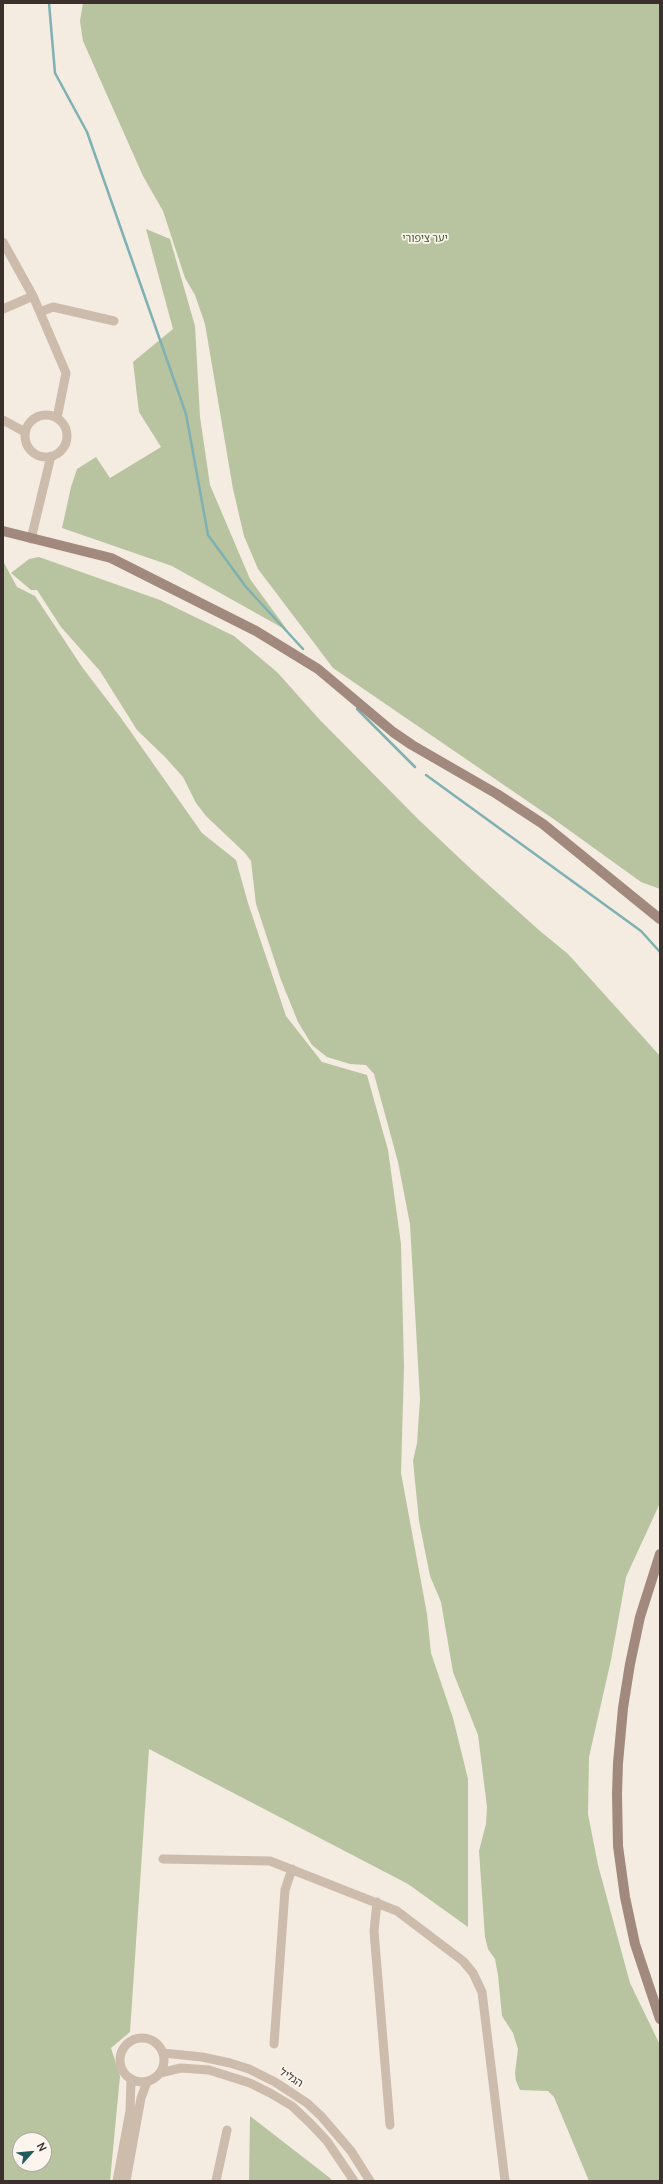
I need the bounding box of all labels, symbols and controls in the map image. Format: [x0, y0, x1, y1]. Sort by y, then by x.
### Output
park label: יער ציפורי [402, 232, 448, 246]
street label: הגליל [277, 2066, 305, 2090]
north arrow [12, 2132, 52, 2172]
text: N [34, 2140, 51, 2154]

